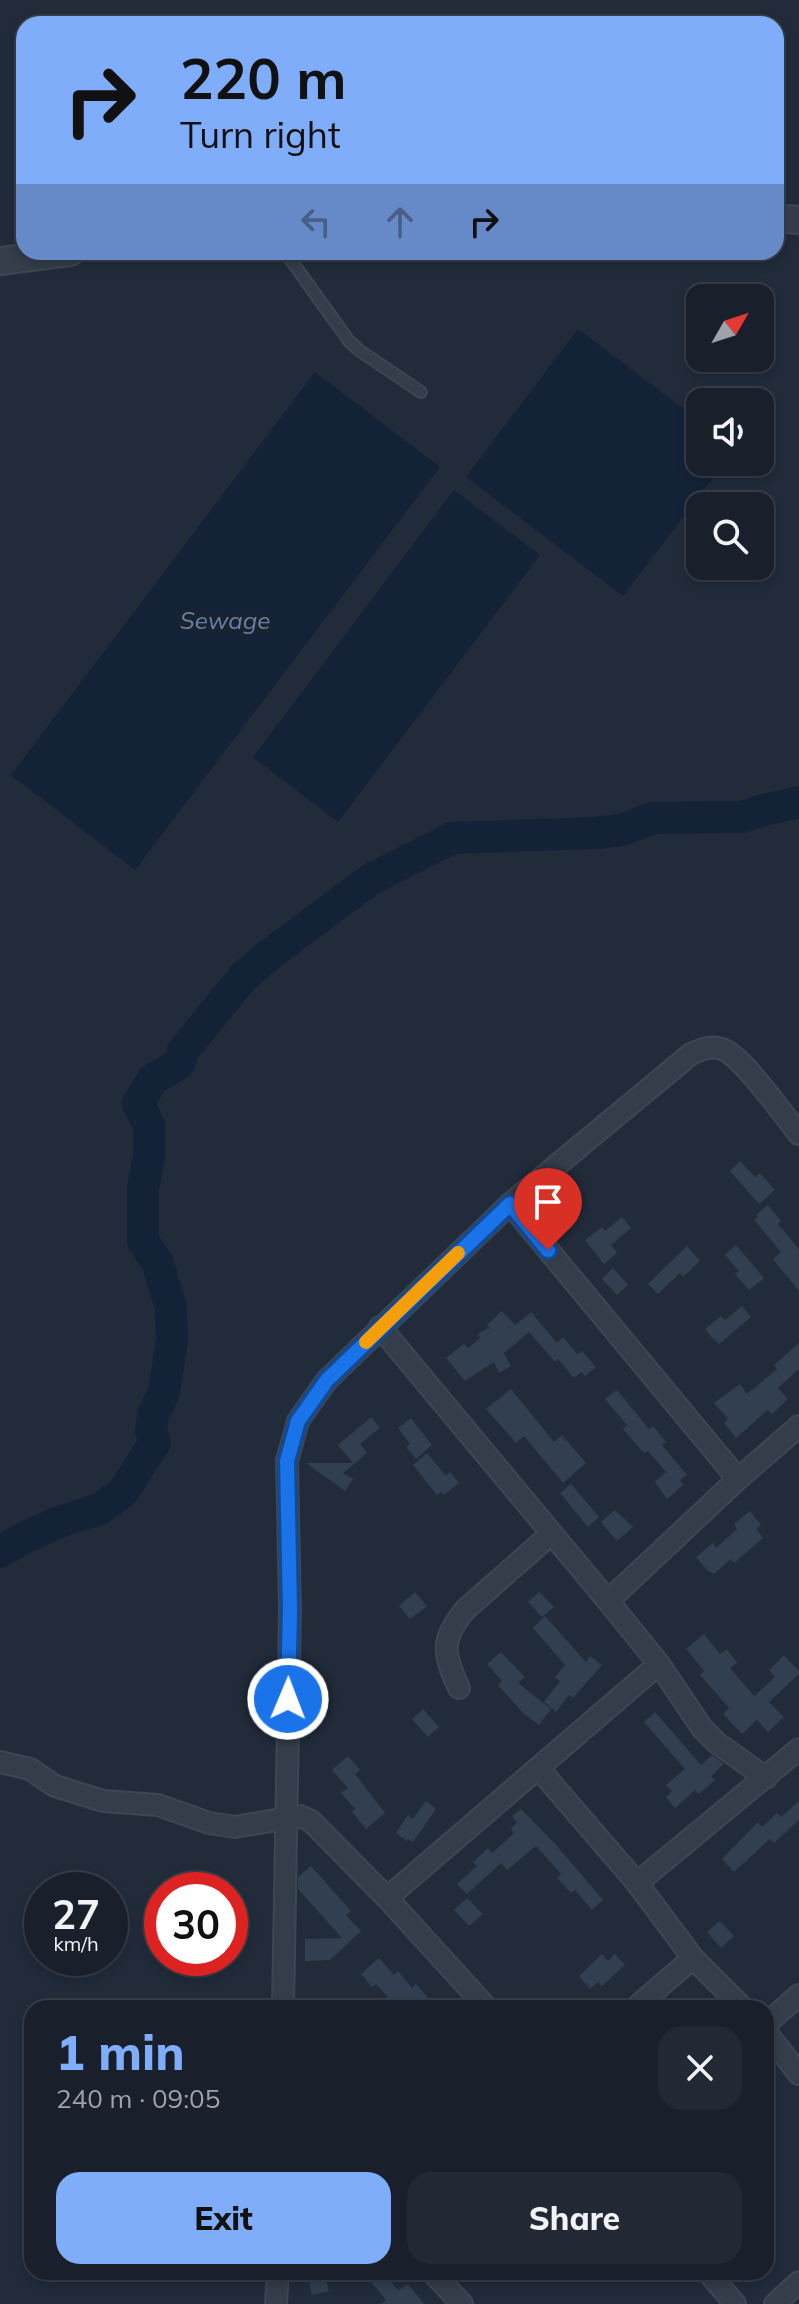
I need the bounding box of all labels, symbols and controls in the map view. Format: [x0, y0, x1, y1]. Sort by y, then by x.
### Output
text: 220 m [180, 43, 347, 113]
icon: right [48, 48, 152, 152]
text: Turn right [180, 112, 341, 157]
icon: left [294, 200, 338, 244]
icon: ahead [378, 200, 422, 244]
icon: right [462, 200, 506, 244]
north arrow [686, 284, 774, 372]
map controls [686, 284, 774, 580]
button: sound [686, 388, 774, 476]
button: search [686, 492, 774, 580]
water label: Sewage [180, 605, 270, 635]
pin [514, 1168, 582, 1250]
icon: arrive [526, 1180, 570, 1224]
position arrow [246, 1657, 330, 1741]
speed limit sign: 30 [144, 1872, 248, 1976]
text: 27 [52, 1889, 100, 1939]
text: km/h [53, 1931, 99, 1956]
text: 1 min [56, 2022, 185, 2082]
button: close [658, 2026, 742, 2110]
text: 240 m · 09:05 [56, 2082, 220, 2115]
button: Exit [56, 2172, 391, 2264]
button: Share [407, 2172, 742, 2264]

